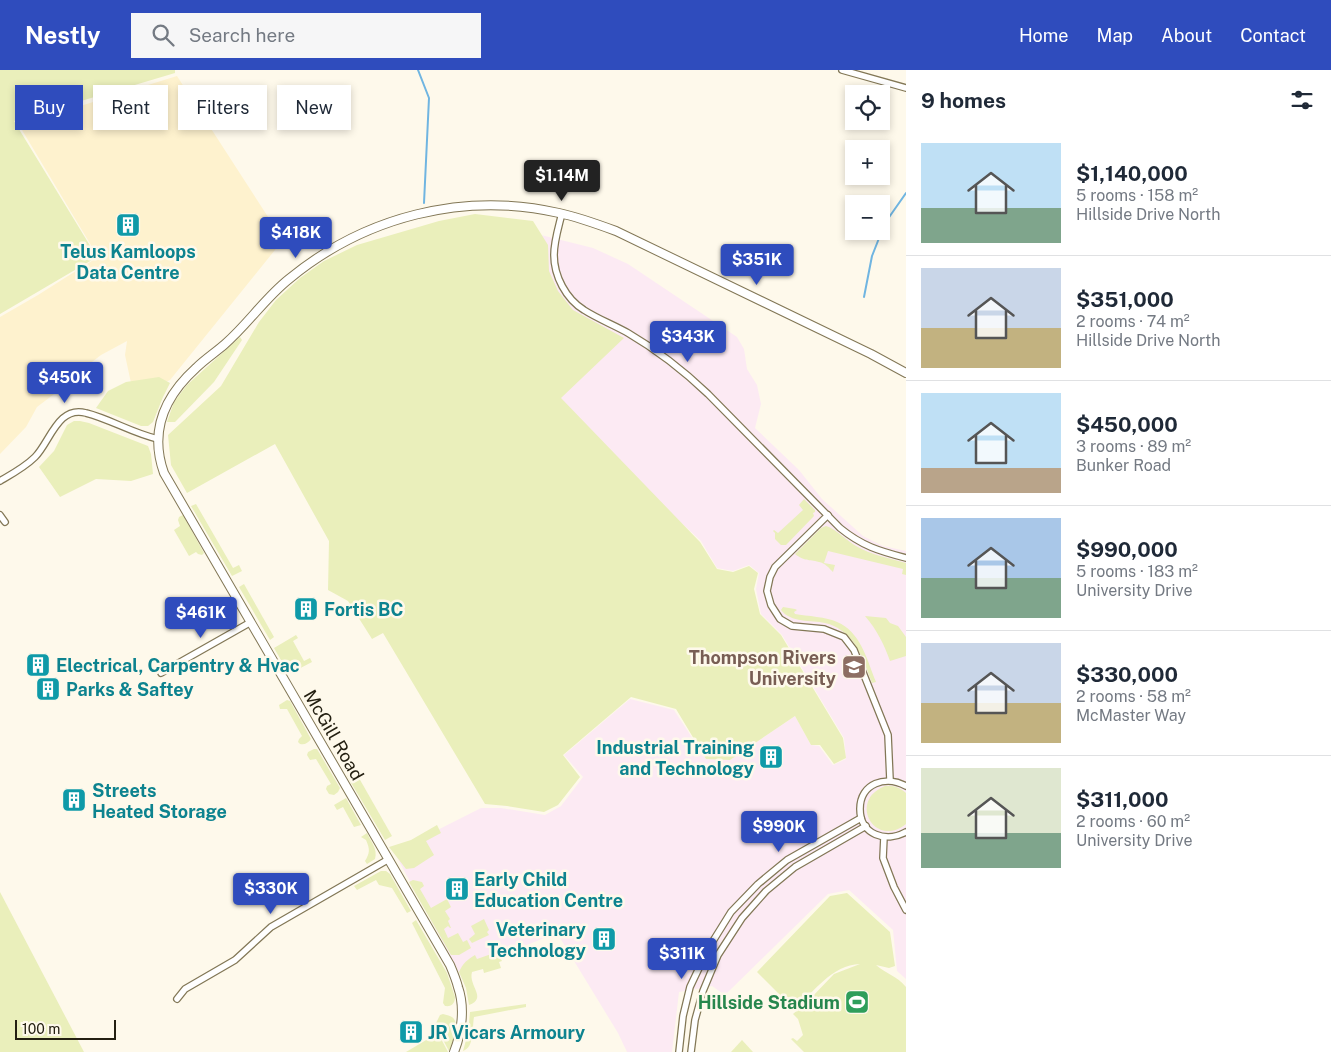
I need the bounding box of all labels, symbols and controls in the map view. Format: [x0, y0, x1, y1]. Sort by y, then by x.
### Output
search box [131, 13, 481, 58]
text: Nestly [25, 21, 101, 49]
icon: search [149, 21, 177, 49]
text: Search here [189, 24, 295, 46]
text: Home [1019, 25, 1069, 46]
text: Map [1097, 25, 1133, 46]
text: About [1161, 25, 1212, 46]
text: Contact [1240, 25, 1306, 46]
chip: Buy [15, 85, 83, 130]
chip: Rent [93, 85, 168, 130]
chip: Filters [178, 85, 267, 130]
chip: New [277, 85, 351, 130]
map controls [845, 85, 890, 240]
button: locate [845, 85, 890, 130]
icon: filters [1288, 86, 1316, 114]
text: 9 homes [921, 88, 1006, 113]
button: + [845, 140, 890, 185]
pin: $1.14M [521, 160, 603, 202]
text: $1,140,000 [1076, 161, 1188, 186]
icon: home [961, 163, 1021, 223]
text: $1.14M [535, 166, 589, 185]
text: 5 rooms · 158 m² [1076, 186, 1198, 205]
button: − [845, 195, 890, 240]
text: Hillside Drive North [1076, 205, 1221, 224]
building icon: Telus Kamloops Data Centre [115, 212, 141, 238]
pin: $418K [261, 216, 331, 259]
text: $418K [271, 223, 321, 242]
place label: Telus Kamloops Data Centre [60, 241, 196, 283]
pin: $351K [722, 244, 792, 286]
text: $351K [732, 250, 782, 269]
text: $351,000 [1076, 287, 1174, 312]
icon: home [961, 288, 1021, 348]
text: 2 rooms · 74 m² [1076, 312, 1190, 331]
pin: $343K [653, 320, 723, 363]
text: $343K [661, 327, 715, 346]
text: Hillside Drive North [1076, 331, 1221, 350]
pin: $450K [30, 362, 100, 404]
text: $450K [38, 368, 92, 387]
text: $450,000 [1076, 412, 1178, 437]
icon: home [961, 413, 1021, 473]
text: 3 rooms · 89 m² [1076, 437, 1191, 456]
text: Bunker Road [1076, 456, 1171, 475]
text: $990,000 [1076, 537, 1178, 562]
icon: home [961, 538, 1021, 598]
text: 5 rooms · 183 m² [1076, 562, 1198, 581]
text: University Drive [1076, 581, 1193, 600]
pin: $461K [166, 596, 236, 639]
building icon: Fortis BC [293, 596, 319, 622]
place label: Fortis BC [324, 599, 403, 620]
text: $461K [176, 603, 226, 622]
place label: Thompson Rivers University [689, 647, 836, 689]
building icon: Electrical, Carpentry & Hvac [25, 652, 51, 678]
school or university icon: Thompson Rivers University [841, 654, 867, 680]
place label: Electrical, Carpentry & Hvac [56, 655, 300, 676]
text: $330,000 [1076, 662, 1178, 687]
icon: home [961, 663, 1021, 723]
building icon: Parks & Saftey [35, 676, 61, 702]
place label: Parks & Saftey [66, 679, 194, 700]
street label: McGill Road [300, 686, 368, 784]
text: 2 rooms · 58 m² [1076, 687, 1191, 706]
text: McMaster Way [1076, 706, 1186, 725]
place label: Industrial Training and Technology [596, 737, 754, 779]
building icon: Industrial Training and Technology [758, 744, 784, 770]
place label: Streets Heated Storage [92, 780, 227, 822]
building icon: Streets Heated Storage [61, 787, 87, 813]
text: $311,000 [1076, 787, 1169, 812]
icon: home [961, 788, 1021, 848]
pin: $990K [744, 810, 814, 853]
text: 2 rooms · 60 m² [1076, 812, 1190, 831]
text: $990K [752, 817, 806, 836]
text: University Drive [1076, 831, 1193, 850]
place label: Early Child Education Centre [474, 869, 623, 911]
pin: $330K [236, 872, 306, 915]
building icon: Early Child Education Centre [444, 876, 470, 902]
text: $330K [244, 879, 298, 898]
place label: Veterinary Technology [487, 919, 586, 961]
building icon: Veterinary Technology [591, 926, 617, 952]
pin: $311K [647, 938, 717, 980]
text: $311K [659, 944, 705, 963]
sports icon: Hillside Stadium [844, 989, 870, 1015]
place label: Hillside Stadium [698, 992, 840, 1013]
scale bar [15, 1017, 116, 1040]
building icon: JR Vicars Armoury [398, 1019, 424, 1045]
text: 100 m [22, 1021, 60, 1037]
place label: JR Vicars Armoury [428, 1022, 585, 1043]

